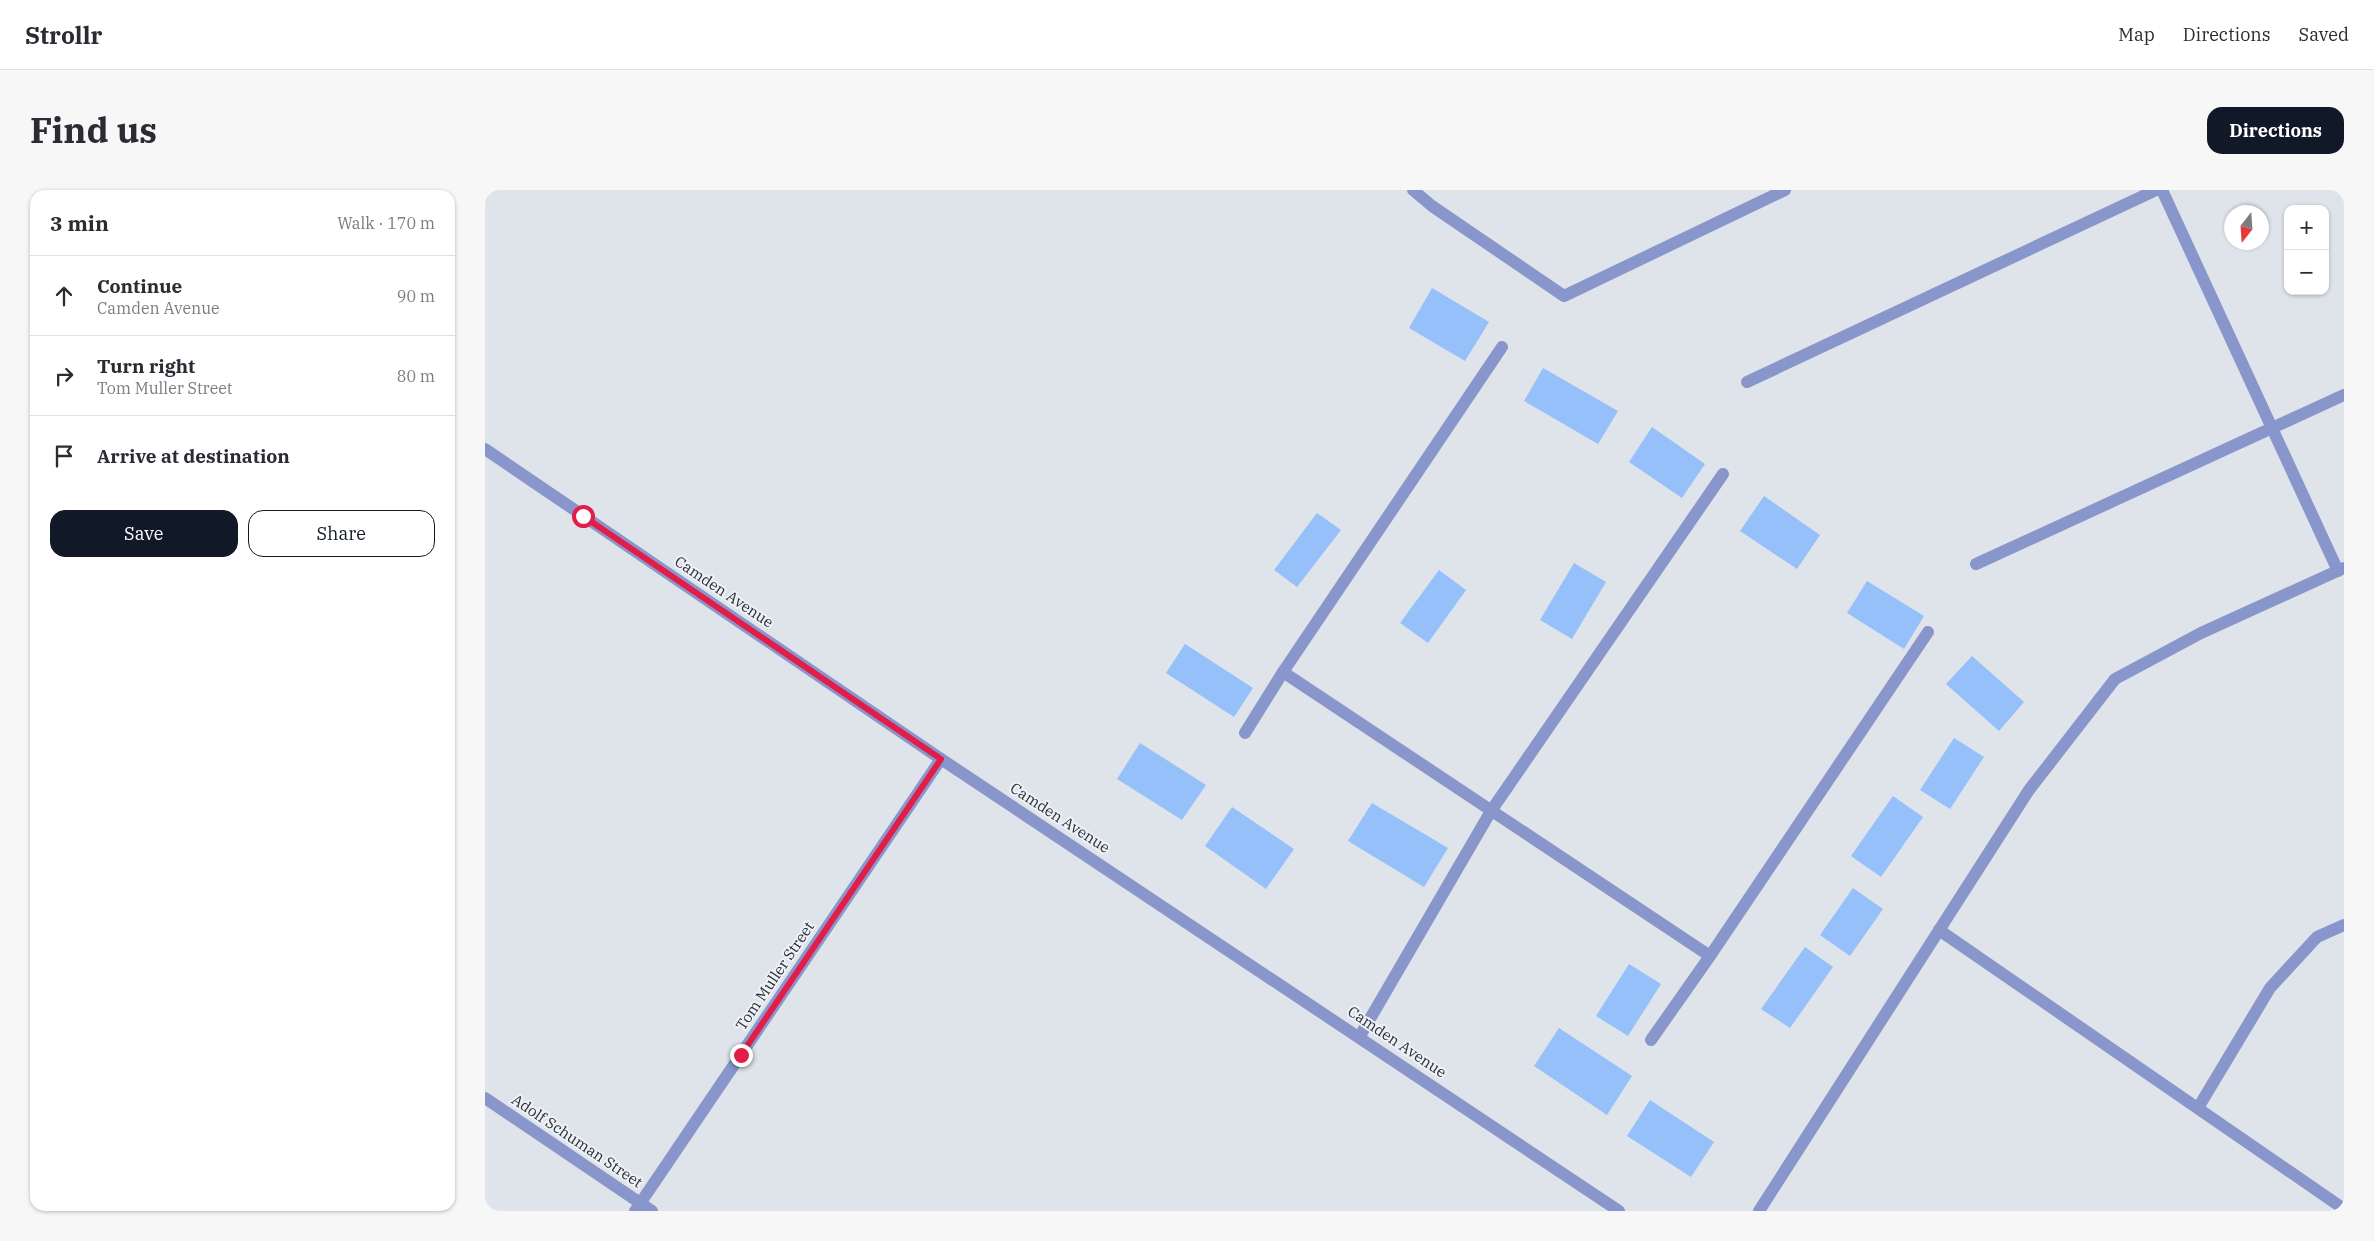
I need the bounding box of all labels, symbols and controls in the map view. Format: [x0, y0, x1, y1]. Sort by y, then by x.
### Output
text: Strollr [25, 19, 102, 51]
text: Map [2118, 23, 2155, 46]
text: Directions [2183, 23, 2271, 46]
text: Saved [2299, 23, 2349, 46]
text: Find us [30, 107, 157, 153]
button: Directions [2207, 107, 2344, 154]
north arrow [2224, 205, 2269, 250]
map controls [2284, 205, 2329, 295]
button: + [2284, 205, 2329, 250]
text: 3 min [50, 209, 109, 237]
text: Walk · 170 m [337, 213, 435, 233]
button: − [2284, 250, 2329, 295]
text: Continue [97, 274, 182, 298]
icon: ahead [50, 282, 78, 310]
text: 90 m [397, 286, 435, 306]
text: Camden Avenue [97, 298, 220, 318]
text: Turn right [97, 354, 195, 378]
icon: right [50, 362, 78, 390]
text: 80 m [397, 366, 435, 386]
text: Tom Muller Street [97, 378, 232, 398]
icon: arrive [50, 442, 78, 470]
text: Arrive at destination [97, 444, 290, 468]
route start [572, 505, 595, 528]
button: Save [50, 510, 238, 557]
button: Share [248, 510, 435, 557]
street label: Camden Avenue [671, 552, 777, 632]
street label: Camden Avenue [1007, 778, 1114, 857]
street label: Tom Muller Street [731, 918, 818, 1034]
street label: Camden Avenue [1344, 1002, 1450, 1082]
route end [730, 1044, 753, 1067]
street label: Adolf Schuman Street [508, 1090, 646, 1191]

